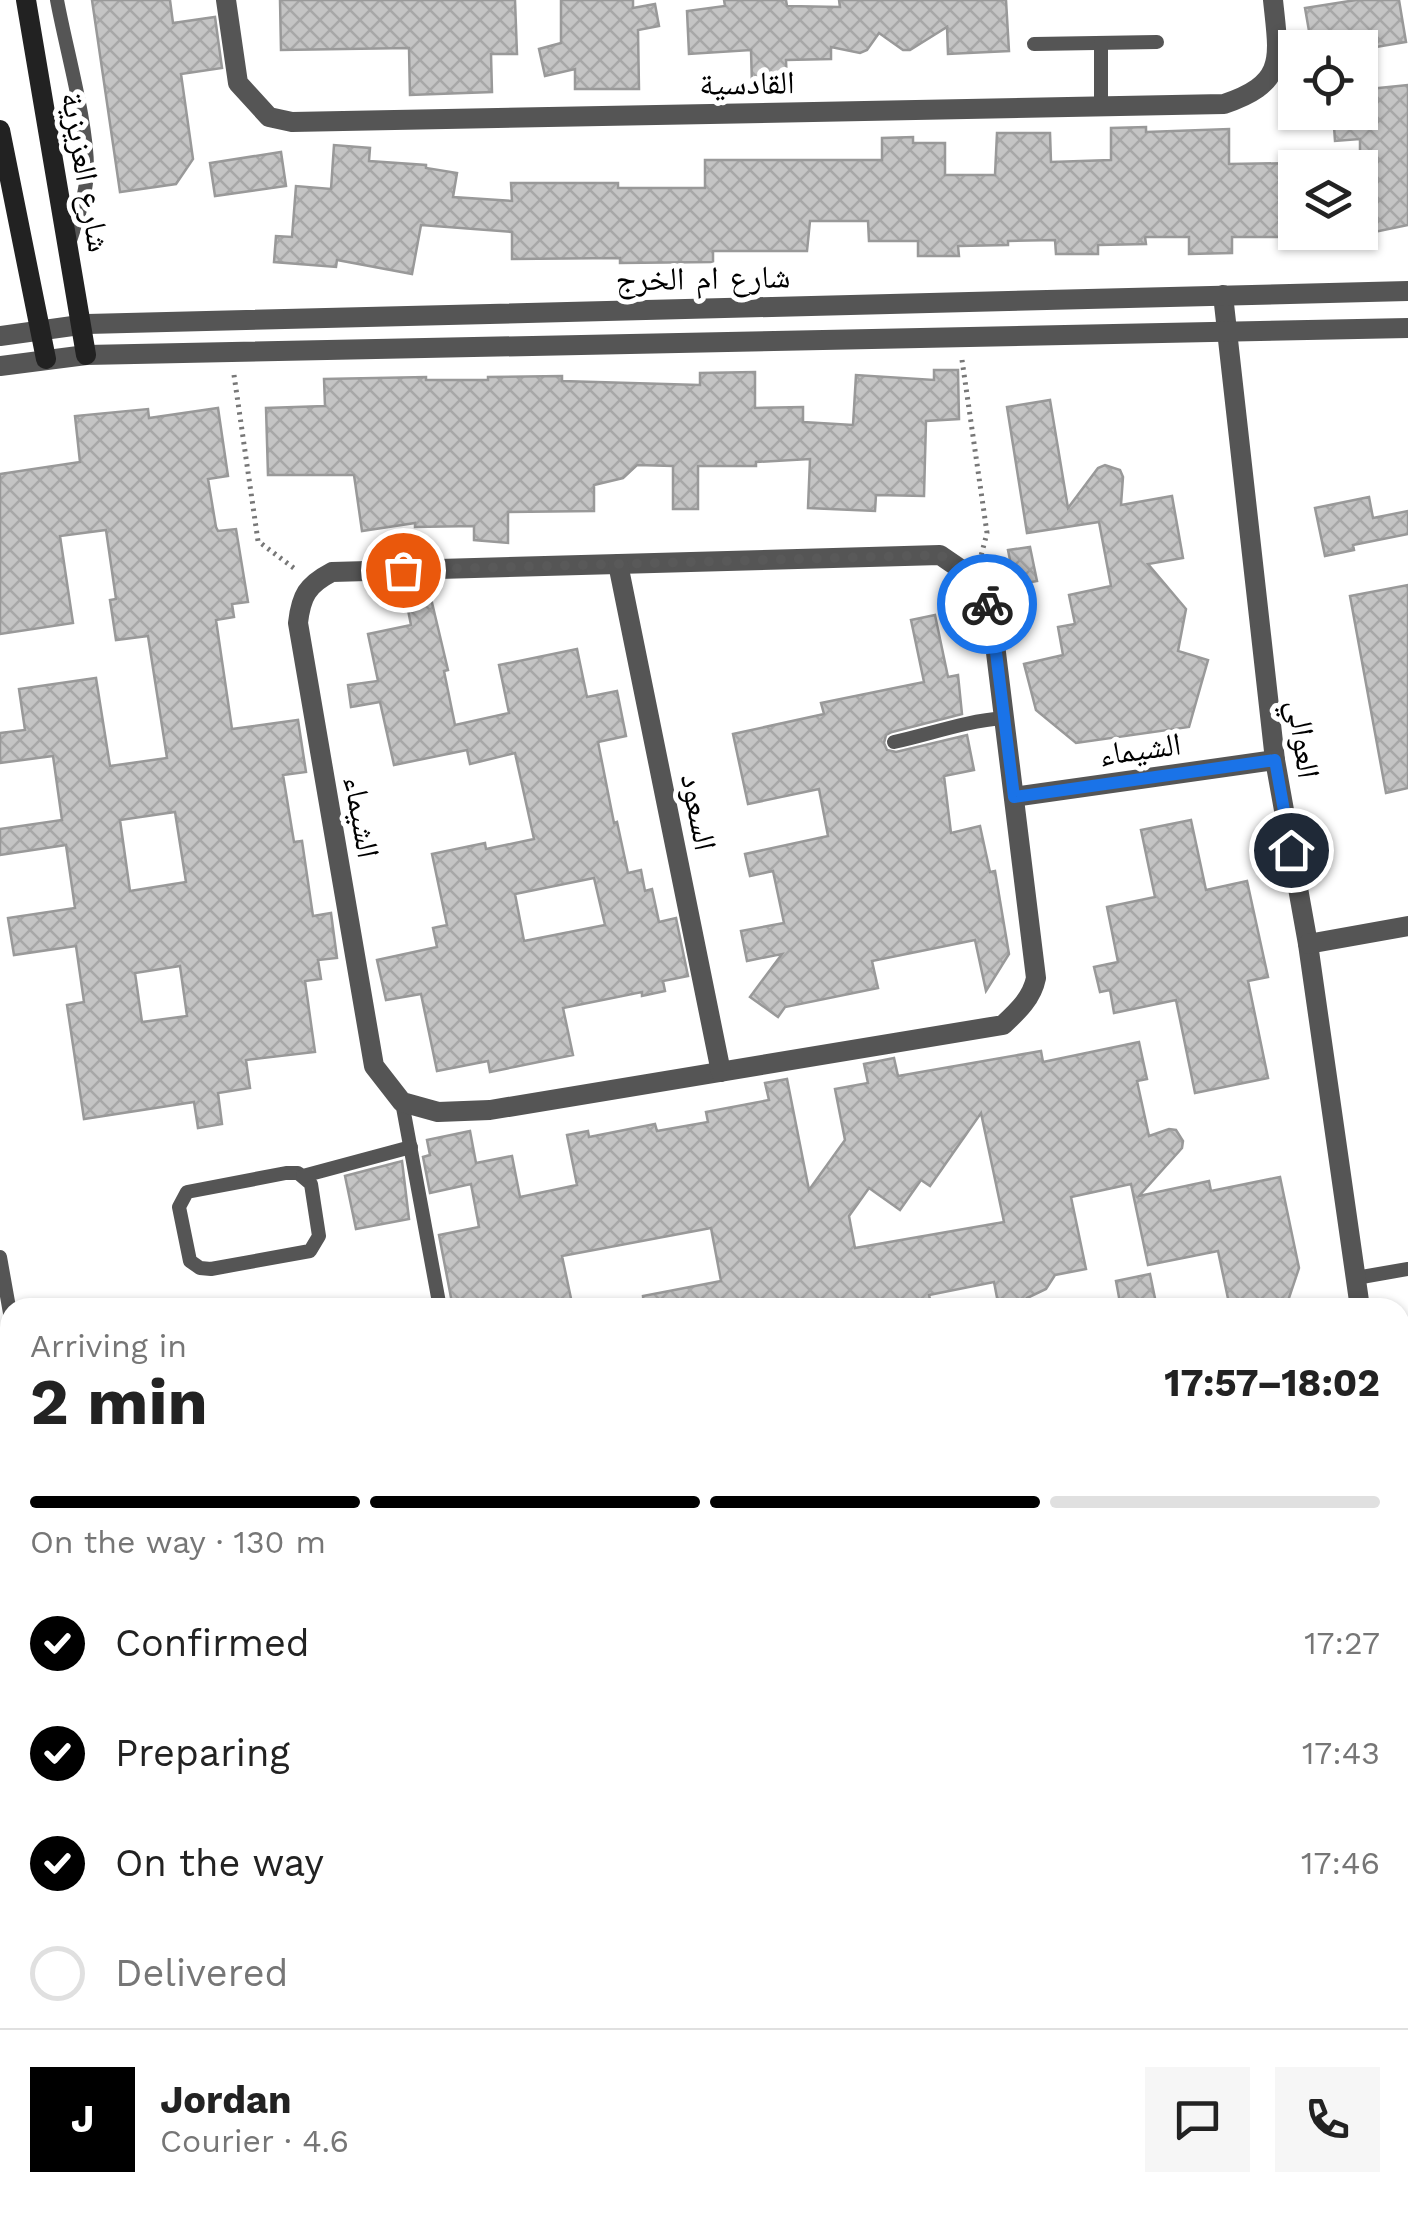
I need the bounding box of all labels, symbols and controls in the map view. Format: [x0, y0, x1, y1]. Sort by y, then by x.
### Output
map controls [1278, 30, 1378, 250]
button: locate [1278, 30, 1378, 130]
street label: القادسية [699, 63, 795, 103]
street label: شارع العزيزية [52, 89, 119, 255]
button: layers [1278, 150, 1378, 250]
street label: شارع ام الخرج [615, 257, 791, 301]
pin [361, 528, 446, 613]
icon: bag [376, 543, 431, 598]
courier [937, 554, 1037, 654]
icon: bike [960, 577, 1015, 632]
street label: العوالي [1274, 697, 1328, 782]
street label: الشيماء [1097, 724, 1183, 774]
street label: السعود [673, 771, 725, 853]
street label: الشيماء [336, 773, 388, 861]
pin [1249, 808, 1334, 893]
icon: home [1264, 823, 1319, 878]
text: Arriving in [30, 1327, 187, 1365]
text: 17:57–18:02 [1164, 1361, 1380, 1405]
text: 2 min [30, 1364, 208, 1440]
text: On the way · 130 m [30, 1523, 326, 1561]
icon: check [30, 1616, 85, 1671]
text: Confirmed [115, 1621, 310, 1665]
text: 17:27 [1304, 1624, 1380, 1662]
icon: check [30, 1726, 85, 1781]
text: Preparing [115, 1731, 290, 1775]
text: 17:43 [1302, 1734, 1380, 1772]
icon: check [30, 1836, 85, 1891]
text: On the way [115, 1841, 324, 1885]
text: 17:46 [1301, 1844, 1380, 1882]
text: Delivered [115, 1951, 288, 1995]
button: chat [1145, 2067, 1250, 2172]
button: phone [1275, 2067, 1380, 2172]
text: Jordan [160, 2078, 292, 2122]
text: J [71, 2097, 94, 2141]
text: Courier · 4.6 [160, 2122, 349, 2160]

